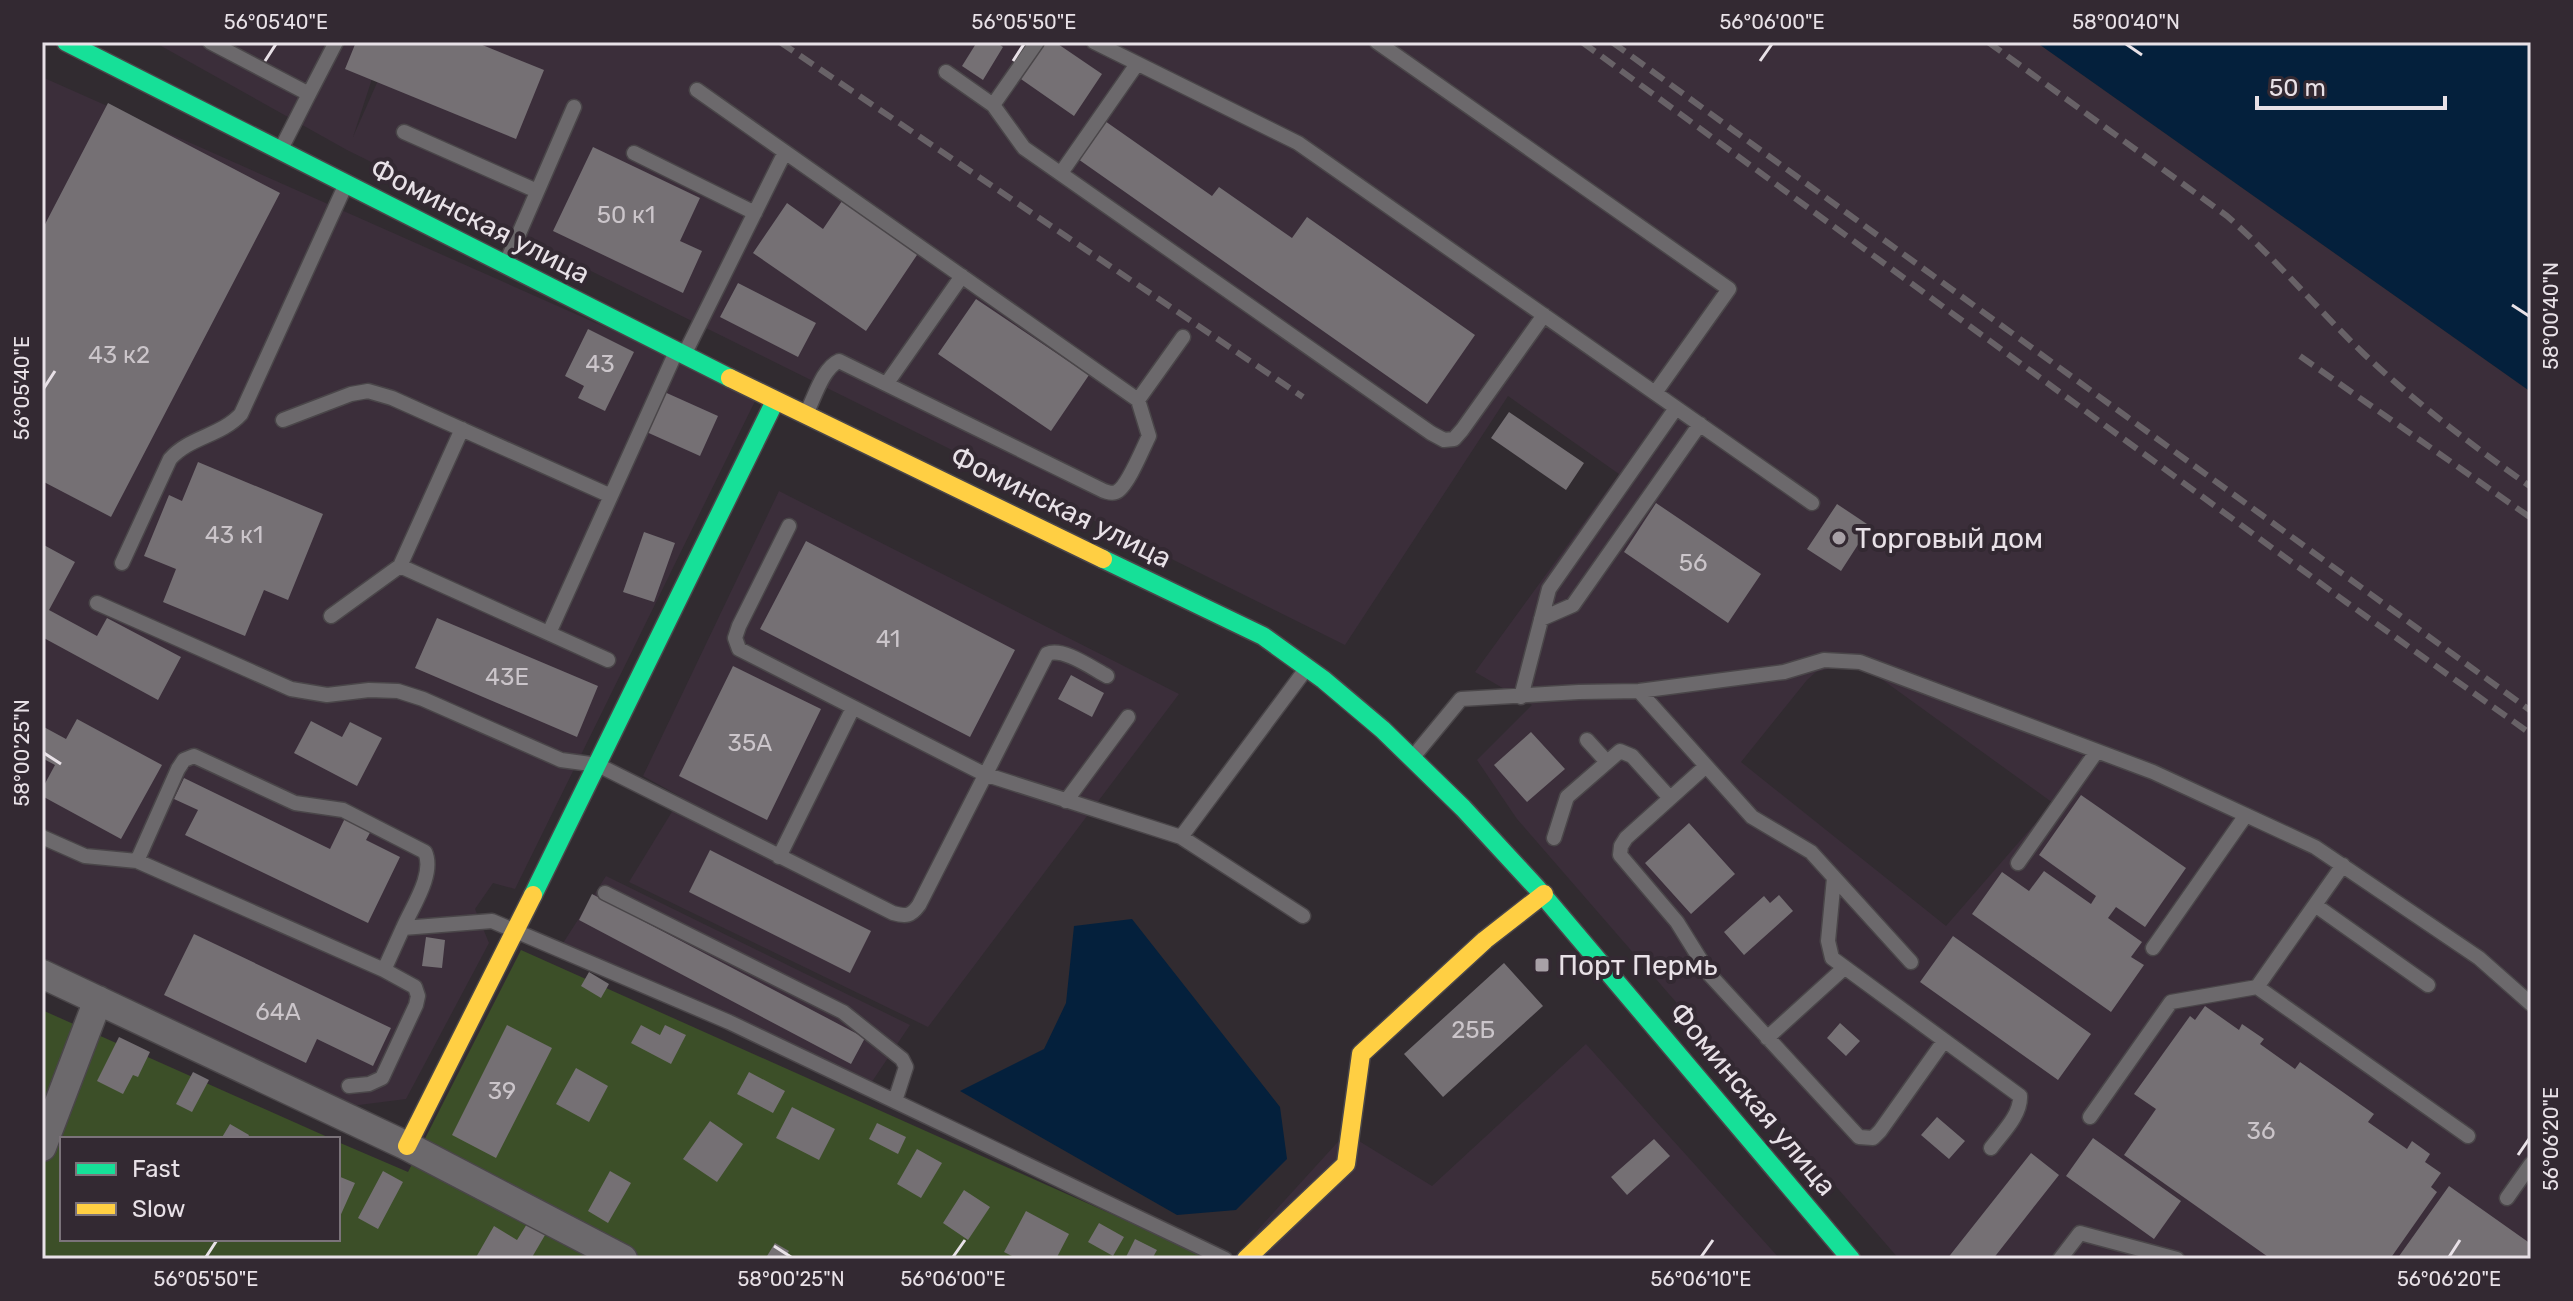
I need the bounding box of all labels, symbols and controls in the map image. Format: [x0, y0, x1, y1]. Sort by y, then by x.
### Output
text: 56°05'40"E [224, 10, 328, 34]
text: 56°05'50"E [972, 10, 1076, 34]
text: 56°06'00"E [1719, 10, 1825, 34]
text: 58°00'40"N [2072, 10, 2180, 34]
scale bar [2257, 60, 2445, 110]
text: 50 m [2269, 74, 2326, 102]
street label: Фоминская улица [365, 151, 595, 291]
house number: 50 к1 [597, 201, 655, 229]
text: 58°00'40"N [2539, 262, 2563, 370]
text: 56°05'40"E [10, 336, 34, 440]
house number: 43 к2 [88, 341, 150, 369]
house number: 43 [585, 350, 615, 378]
street label: Фоминская улица [945, 439, 1177, 575]
house number: 43 к1 [205, 521, 263, 549]
place label: Торговый дом [1855, 522, 2043, 555]
marker: Торговый дом [1830, 529, 1848, 547]
house number: 56 [1679, 549, 1707, 577]
house number: 41 [876, 625, 900, 653]
house number: 43Е [485, 663, 529, 691]
text: 58°00'25"N [10, 699, 34, 807]
house number: 35А [728, 729, 772, 757]
place label: Порт Пермь [1558, 949, 1717, 982]
marker: Порт Пермь [1533, 956, 1551, 974]
street label: Фоминская улица [1663, 996, 1843, 1202]
house number: 64А [255, 998, 301, 1026]
house number: 25Б [1451, 1016, 1495, 1044]
house number: 39 [488, 1077, 516, 1105]
text: 56°06'20"E [2539, 1087, 2563, 1191]
house number: 36 [2247, 1117, 2275, 1145]
legend [60, 1137, 340, 1241]
text: Fast [132, 1155, 180, 1183]
text: Slow [132, 1195, 185, 1223]
text: 56°05'50"E [154, 1267, 258, 1291]
text: 58°00'25"N [737, 1267, 845, 1291]
text: 56°06'00"E [900, 1267, 1006, 1291]
text: 56°06'10"E [1651, 1267, 1751, 1291]
text: 56°06'20"E [2397, 1267, 2501, 1291]

